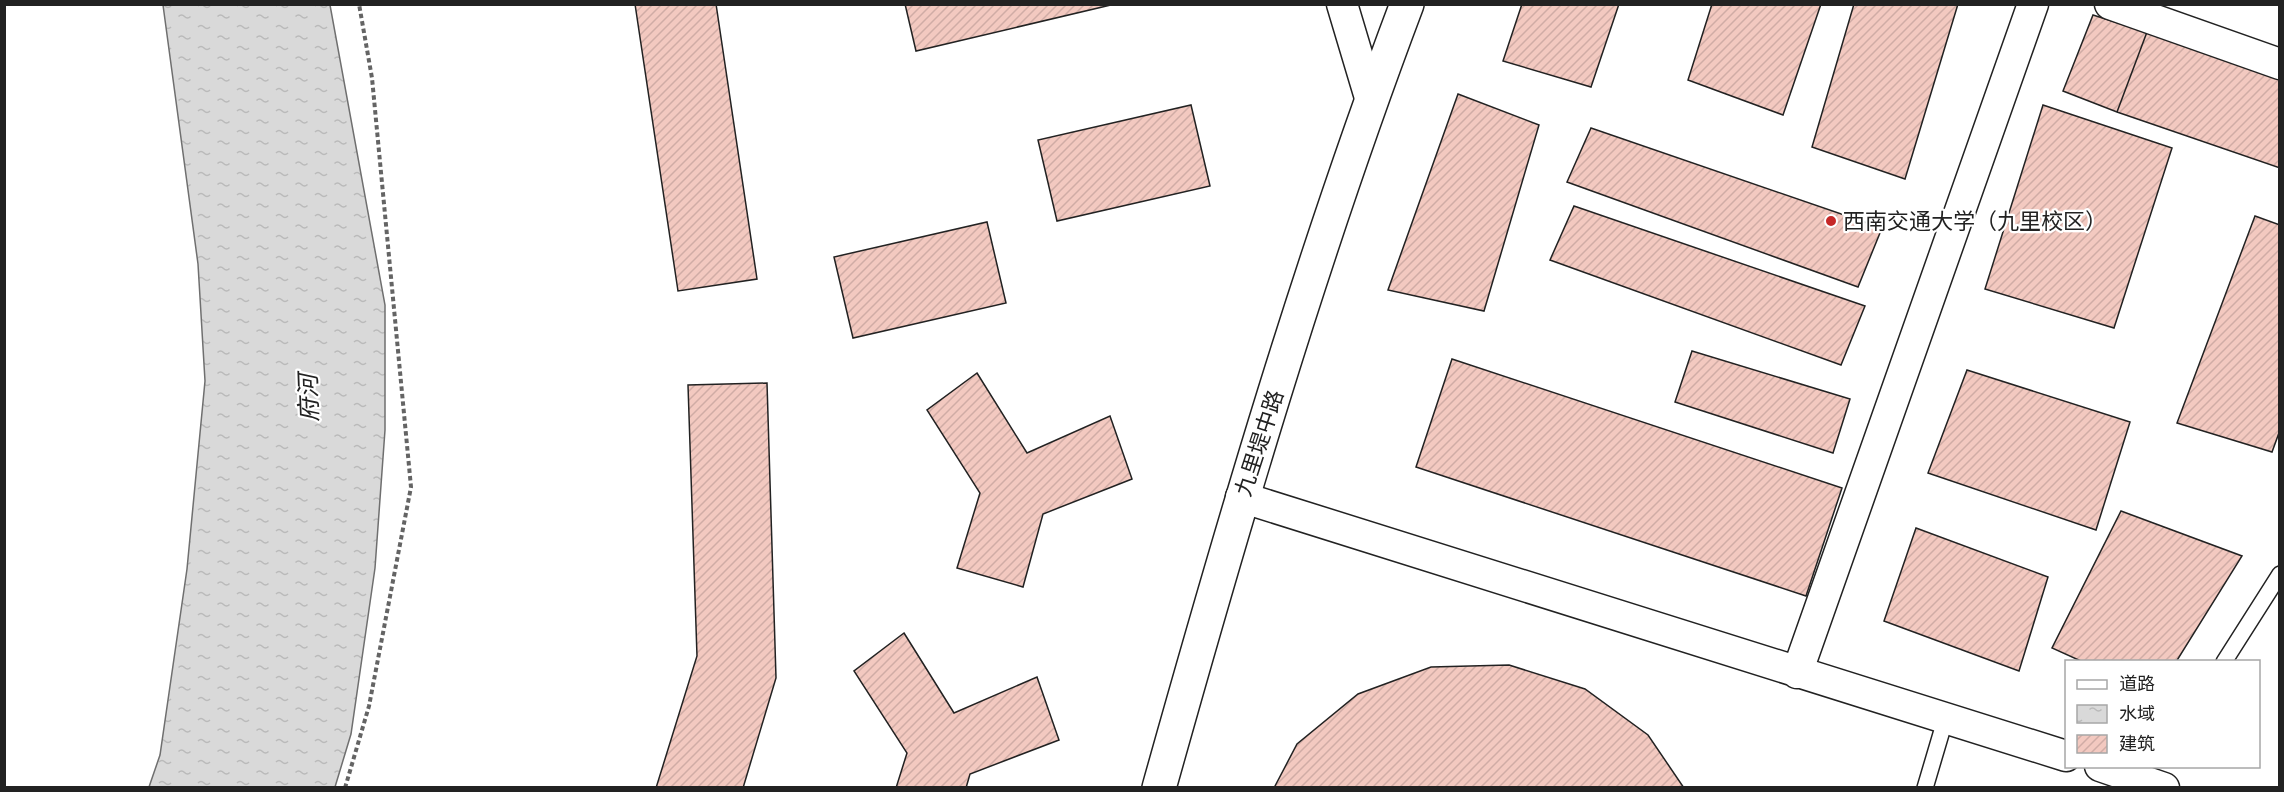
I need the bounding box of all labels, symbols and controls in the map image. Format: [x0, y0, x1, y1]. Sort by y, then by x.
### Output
place label: 西南交通大学（九里校区） [1843, 208, 2107, 235]
marker: 西南交通大学（九里校区） [1824, 214, 1838, 228]
water label: 府河 [293, 369, 325, 423]
street label: 九里堤中路 [1230, 387, 1289, 500]
legend [2065, 660, 2260, 768]
text: 道路 [2119, 673, 2155, 695]
text: 水域 [2119, 703, 2155, 725]
text: 建筑 [2119, 733, 2155, 755]

